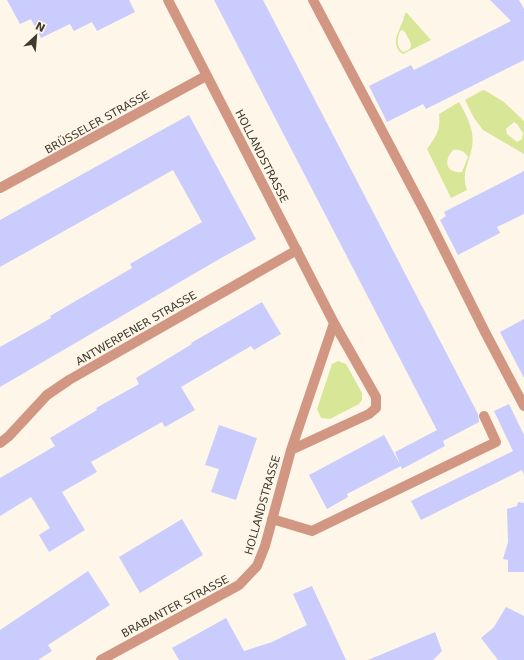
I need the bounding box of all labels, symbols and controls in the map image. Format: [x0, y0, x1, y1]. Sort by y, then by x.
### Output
north arrow [16, 16, 56, 56]
text: N [33, 20, 47, 35]
street label: BRÜSSELER STRASSE [43, 88, 152, 157]
street label: HOLLANDSTRASSE [232, 107, 291, 205]
street label: ANTWERPENER STRASSE [74, 288, 199, 368]
street label: HOLLANDSTRASSE [242, 454, 283, 556]
street label: BRABANTER STRASSE [119, 573, 231, 640]

